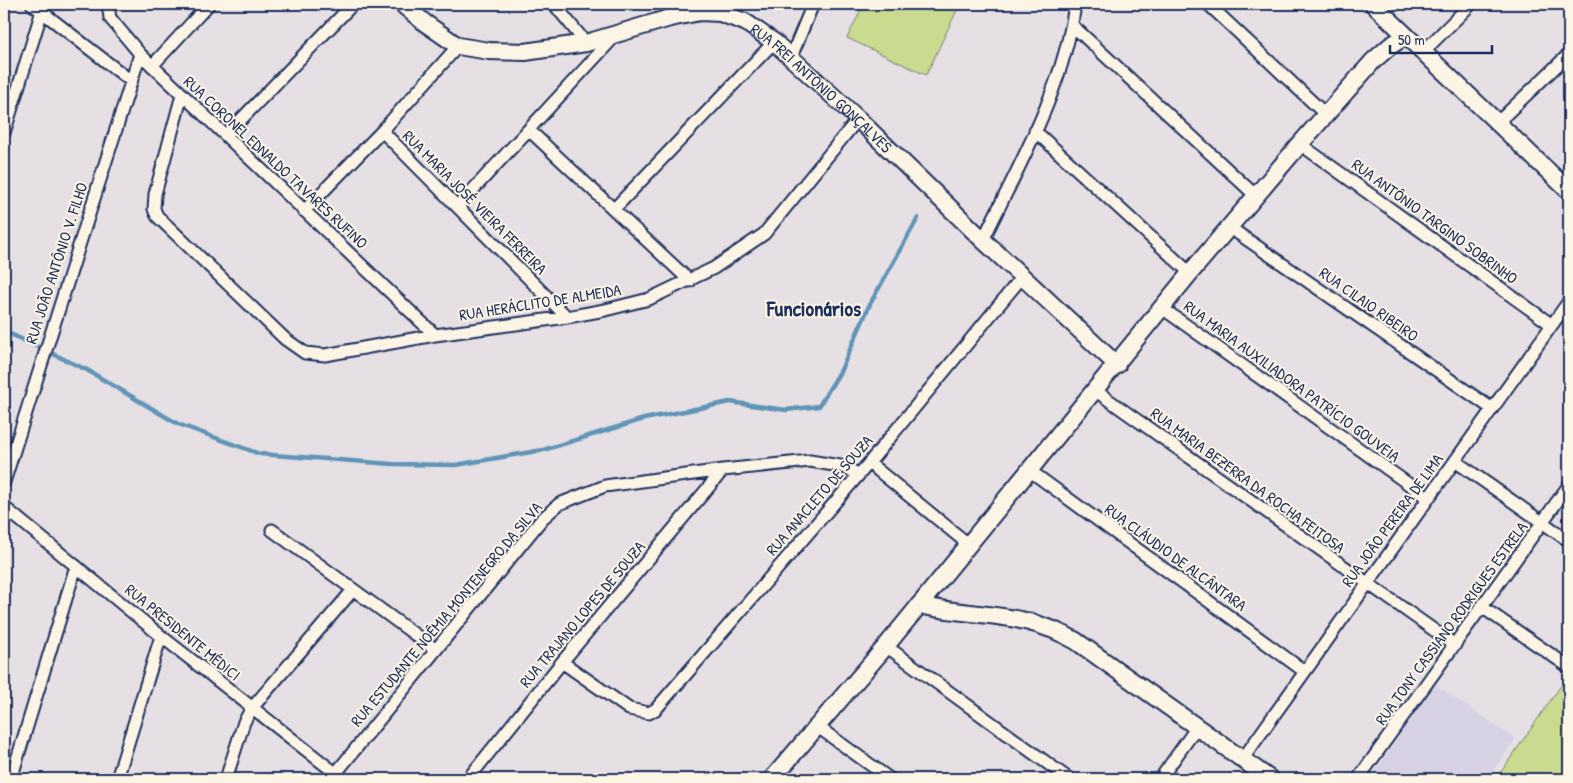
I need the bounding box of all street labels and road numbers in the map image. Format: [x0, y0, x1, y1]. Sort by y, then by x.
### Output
street label: RUA FREI ANTÔNIO GONÇALVES [746, 18, 898, 158]
street label: RUA CORONEL EDNALDO TAVARES RUFINO [179, 71, 373, 253]
street label: RUA MARIA JOSÉ VIEIRA FERREIRA [398, 125, 552, 279]
street label: RUA ANTÔNIO TARGINO SOBRINHO [1347, 153, 1523, 289]
street label: RUA JOÃO ANTÔNIO V. FILHO [20, 179, 93, 347]
street label: RUA CILAIO RIBEIRO [1315, 262, 1423, 346]
street label: RUA HERÁCLITO DE ALMEIDA [457, 278, 623, 326]
street label: RUA MARIA AUXILIADORA PATRÍCIO GOUVEIA [1179, 295, 1405, 467]
street label: RUA MARIA BEZERRA DA ROCHA FEITOSA [1146, 402, 1350, 558]
street label: RUA ANACLETO DE SOUZA [761, 430, 878, 560]
street label: RUA JOÃO PEREIRA DE LIMA [1336, 449, 1448, 591]
street label: RUA ESTUDANTE NOÊMIA MONTENEGRO DA SILVA [345, 497, 547, 731]
street label: RUA CLÁUDIO DE ALCÂNTARA [1101, 498, 1252, 616]
street label: RUA TONY CASSIANO RODRIGUES ESTRELA [1370, 517, 1532, 729]
street label: RUA TRAJANO LOPES DE SOUZA [514, 536, 650, 692]
street label: RUA PRESIDENTE MÉDICI [121, 579, 245, 685]

